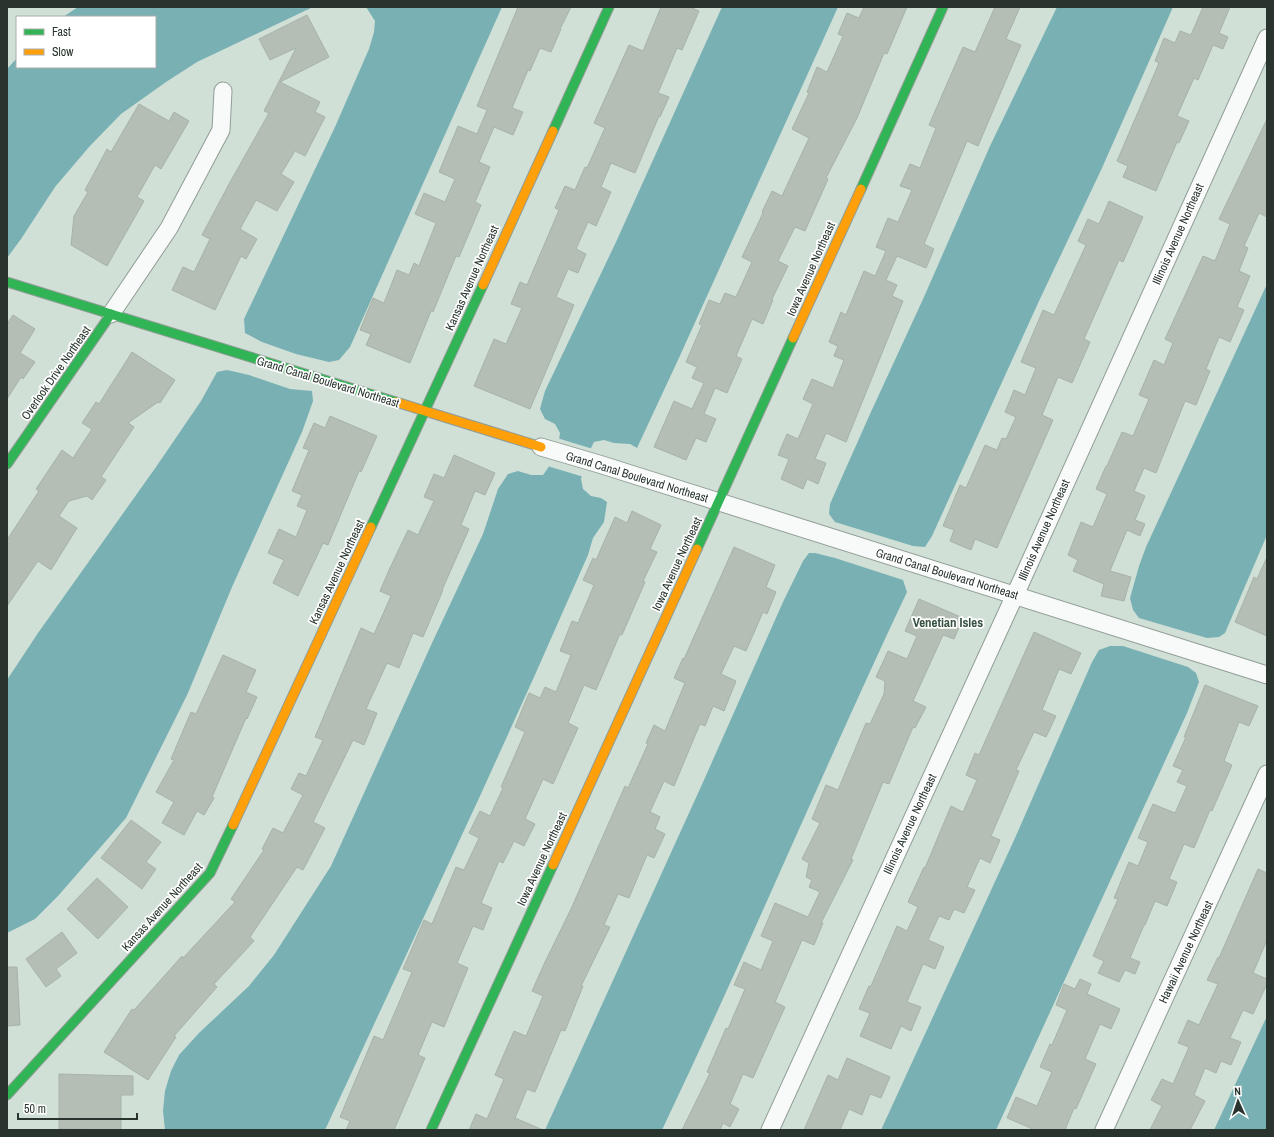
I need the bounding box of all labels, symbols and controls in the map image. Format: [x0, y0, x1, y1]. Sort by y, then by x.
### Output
legend [16, 16, 156, 68]
text: Fast [52, 24, 71, 40]
text: Slow [52, 44, 74, 60]
street label: Illinois Avenue Northeast [1148, 181, 1208, 287]
street label: Iowa Avenue Northeast [783, 219, 839, 319]
street label: Kansas Avenue Northeast [442, 223, 503, 333]
street label: Overlook Drive Northeast [18, 323, 95, 423]
street label: Grand Canal Boulevard Northeast [255, 353, 401, 411]
street label: Grand Canal Boulevard Northeast [564, 448, 710, 506]
street label: Illinois Avenue Northeast [1014, 477, 1074, 583]
street label: Iowa Avenue Northeast [648, 514, 706, 613]
street label: Kansas Avenue Northeast [306, 517, 368, 627]
street label: Grand Canal Boulevard Northeast [874, 545, 1020, 603]
district label: Venetian Isles [913, 614, 983, 631]
street label: Illinois Avenue Northeast [880, 771, 940, 877]
street label: Iowa Avenue Northeast [513, 809, 571, 908]
street label: Kansas Avenue Northeast [118, 859, 206, 955]
street label: Hawaii Avenue Northeast [1155, 898, 1217, 1006]
north arrow [1218, 1081, 1258, 1121]
text: N [1234, 1084, 1241, 1098]
scale bar [18, 1095, 137, 1121]
text: 50 m [24, 1101, 46, 1117]

